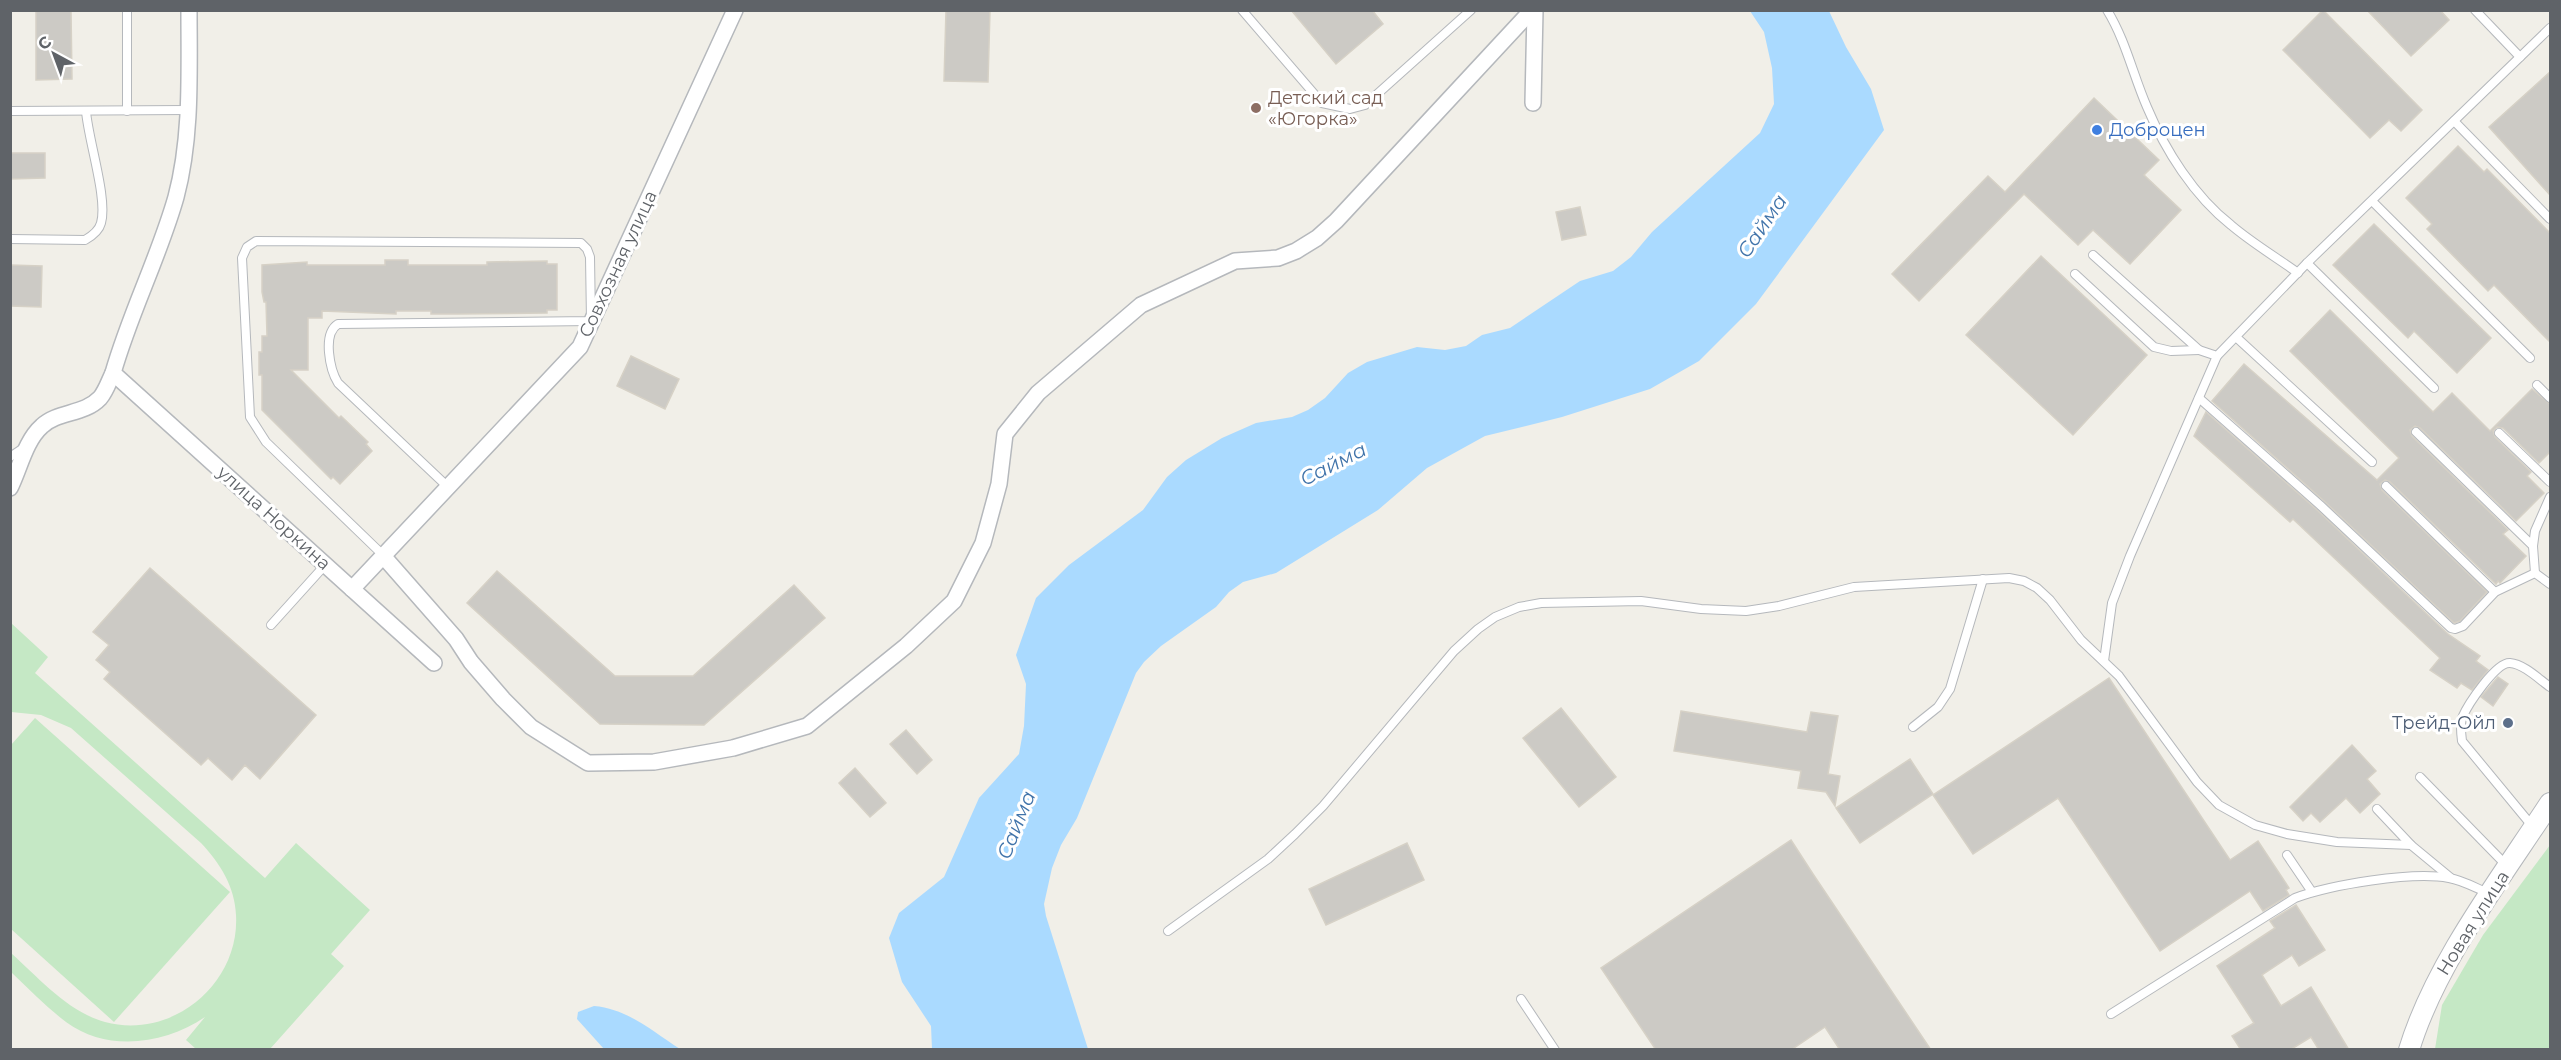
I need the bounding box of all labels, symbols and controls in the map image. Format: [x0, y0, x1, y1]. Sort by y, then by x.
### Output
north arrow [24, 24, 84, 84]
text: С [34, 32, 55, 54]
place label: Детский сад «Югорка» [1268, 87, 1384, 130]
marker: Детский сад «Югорка» [1249, 101, 1263, 115]
place label: Доброцен [2109, 119, 2206, 141]
marker: Доброцен [2090, 123, 2104, 137]
street label: Совхозная улица [574, 187, 662, 341]
water label: Сайма [1732, 190, 1792, 262]
water label: Сайма [1296, 437, 1370, 491]
street label: улица Норкина [212, 461, 335, 575]
place label: Трейд-Ойл [2392, 712, 2496, 734]
marker: Трейд-Ойл [2501, 716, 2515, 730]
water label: Сайма [992, 787, 1040, 863]
street label: Новая улица [2432, 867, 2514, 979]

